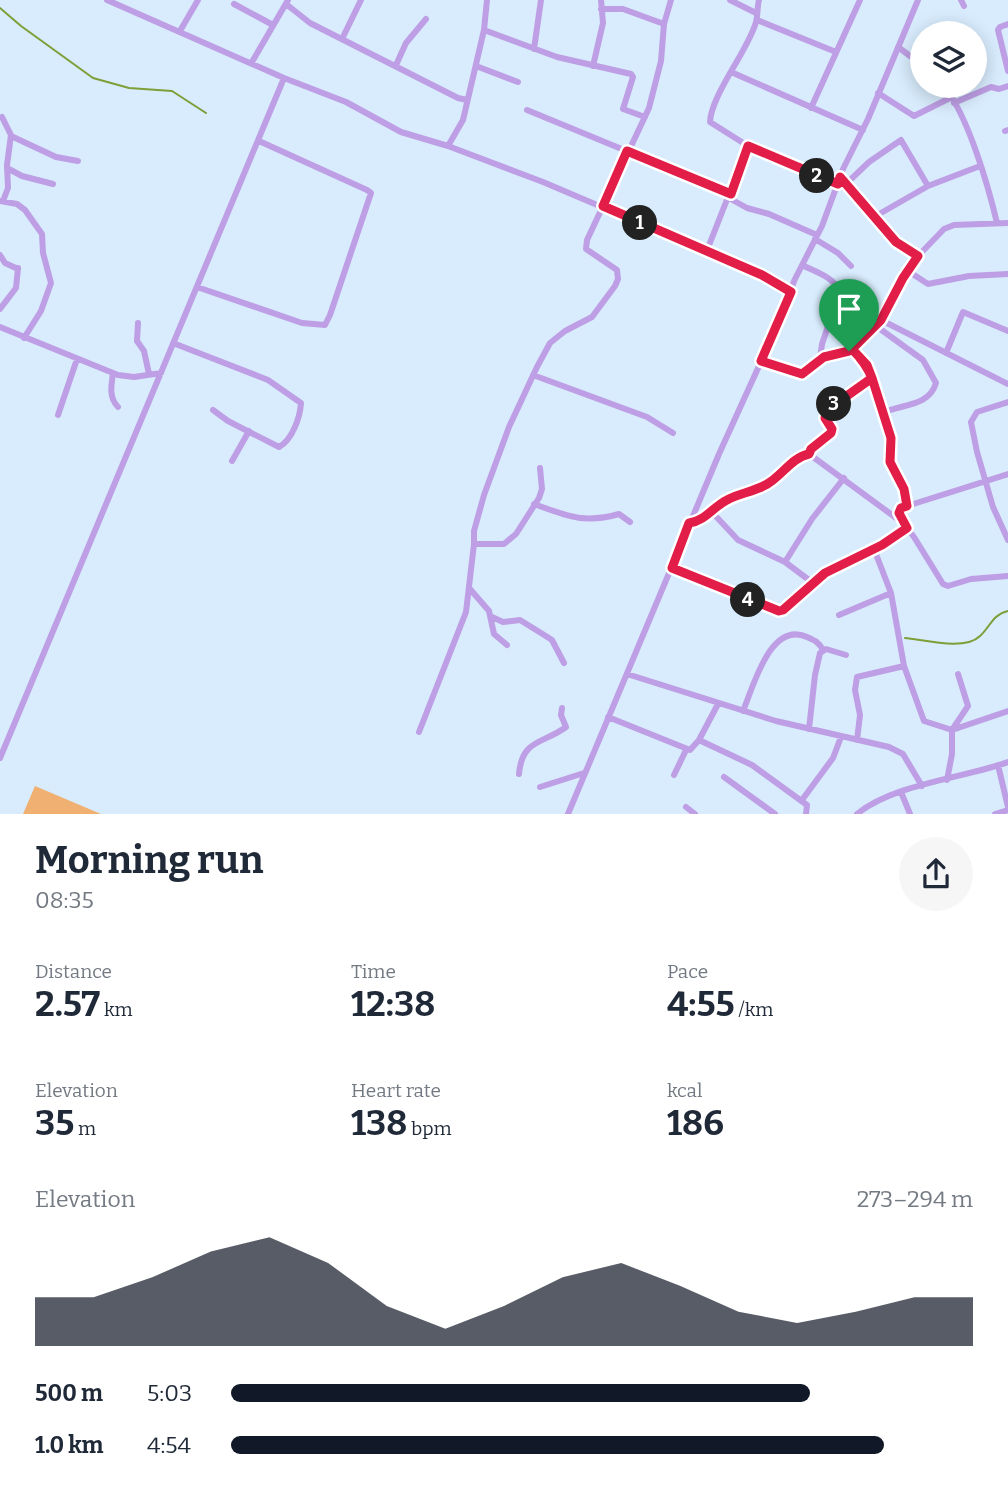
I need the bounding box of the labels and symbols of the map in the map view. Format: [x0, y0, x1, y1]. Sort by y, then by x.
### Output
pin: 2 [800, 158, 834, 194]
pin: 1 [622, 206, 658, 241]
pin [819, 279, 879, 351]
pin: 3 [816, 386, 852, 422]
pin: 4 [730, 582, 766, 618]

